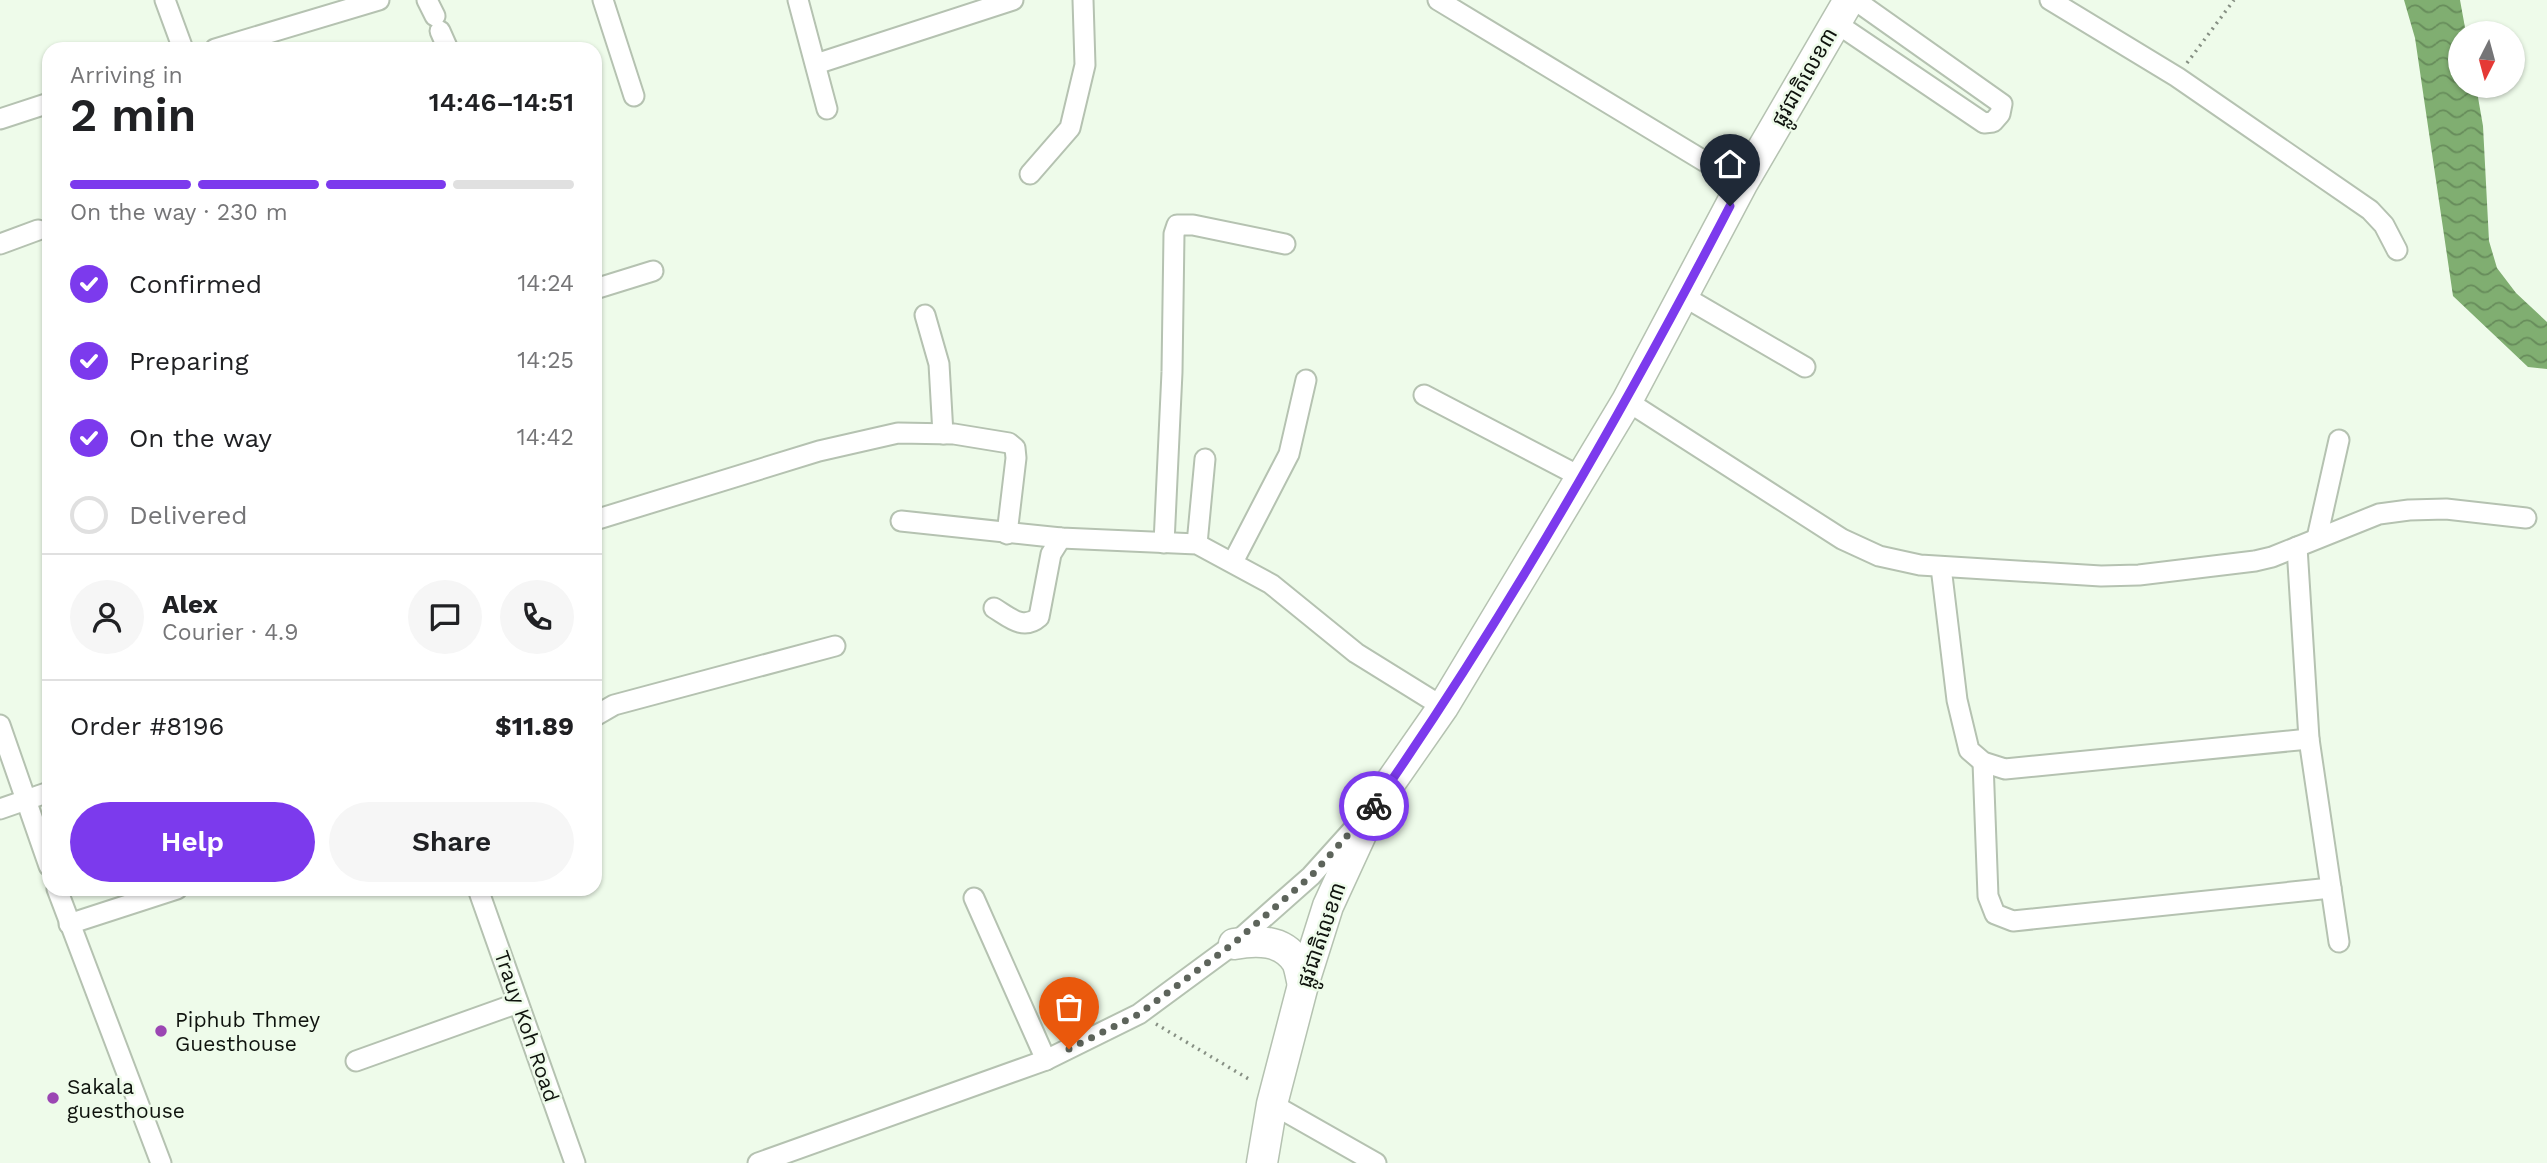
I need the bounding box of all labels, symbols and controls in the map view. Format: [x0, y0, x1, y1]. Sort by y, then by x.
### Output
north arrow [2448, 21, 2525, 98]
map controls [2448, 21, 2525, 98]
street label: ផ្លូវជាតិលេខ៣ [1766, 23, 1849, 134]
text: Arriving in [70, 62, 183, 89]
text: 14:46–14:51 [429, 87, 574, 117]
text: 2 min [70, 88, 196, 142]
pin [1700, 134, 1760, 206]
icon: home [1711, 145, 1749, 183]
text: On the way · 230 m [70, 199, 288, 226]
icon: check [70, 265, 108, 303]
text: Confirmed [129, 269, 262, 299]
text: 14:24 [517, 270, 574, 297]
icon: check [70, 342, 108, 380]
text: Preparing [129, 346, 249, 376]
text: 14:25 [517, 347, 574, 374]
icon: check [70, 419, 108, 457]
text: On the way [129, 423, 272, 453]
text: 14:42 [517, 424, 574, 451]
text: Delivered [129, 500, 248, 530]
button: person [70, 580, 144, 654]
button: chat [408, 580, 482, 654]
button: phone [500, 580, 574, 654]
text: Alex [162, 589, 218, 619]
text: Courier · 4.9 [162, 619, 298, 646]
text: Order #8196 [70, 711, 224, 741]
text: $11.89 [495, 711, 574, 741]
courier [1339, 771, 1409, 841]
icon: bike [1355, 787, 1393, 825]
button: Help [70, 802, 315, 882]
button: Share [329, 802, 574, 882]
street label: ផ្លូវជាតិលេខ៣ [1291, 879, 1358, 993]
street label: Trauy Koh Road [489, 947, 565, 1105]
pin [1039, 977, 1099, 1049]
icon: bag [1050, 988, 1088, 1026]
place label: Piphub Thmey Guesthouse [175, 1007, 320, 1056]
marker: Piphub Thmey Guesthouse [153, 1023, 169, 1039]
place label: Sakala guesthouse [67, 1074, 185, 1123]
marker: Sakala guesthouse [45, 1090, 61, 1106]

